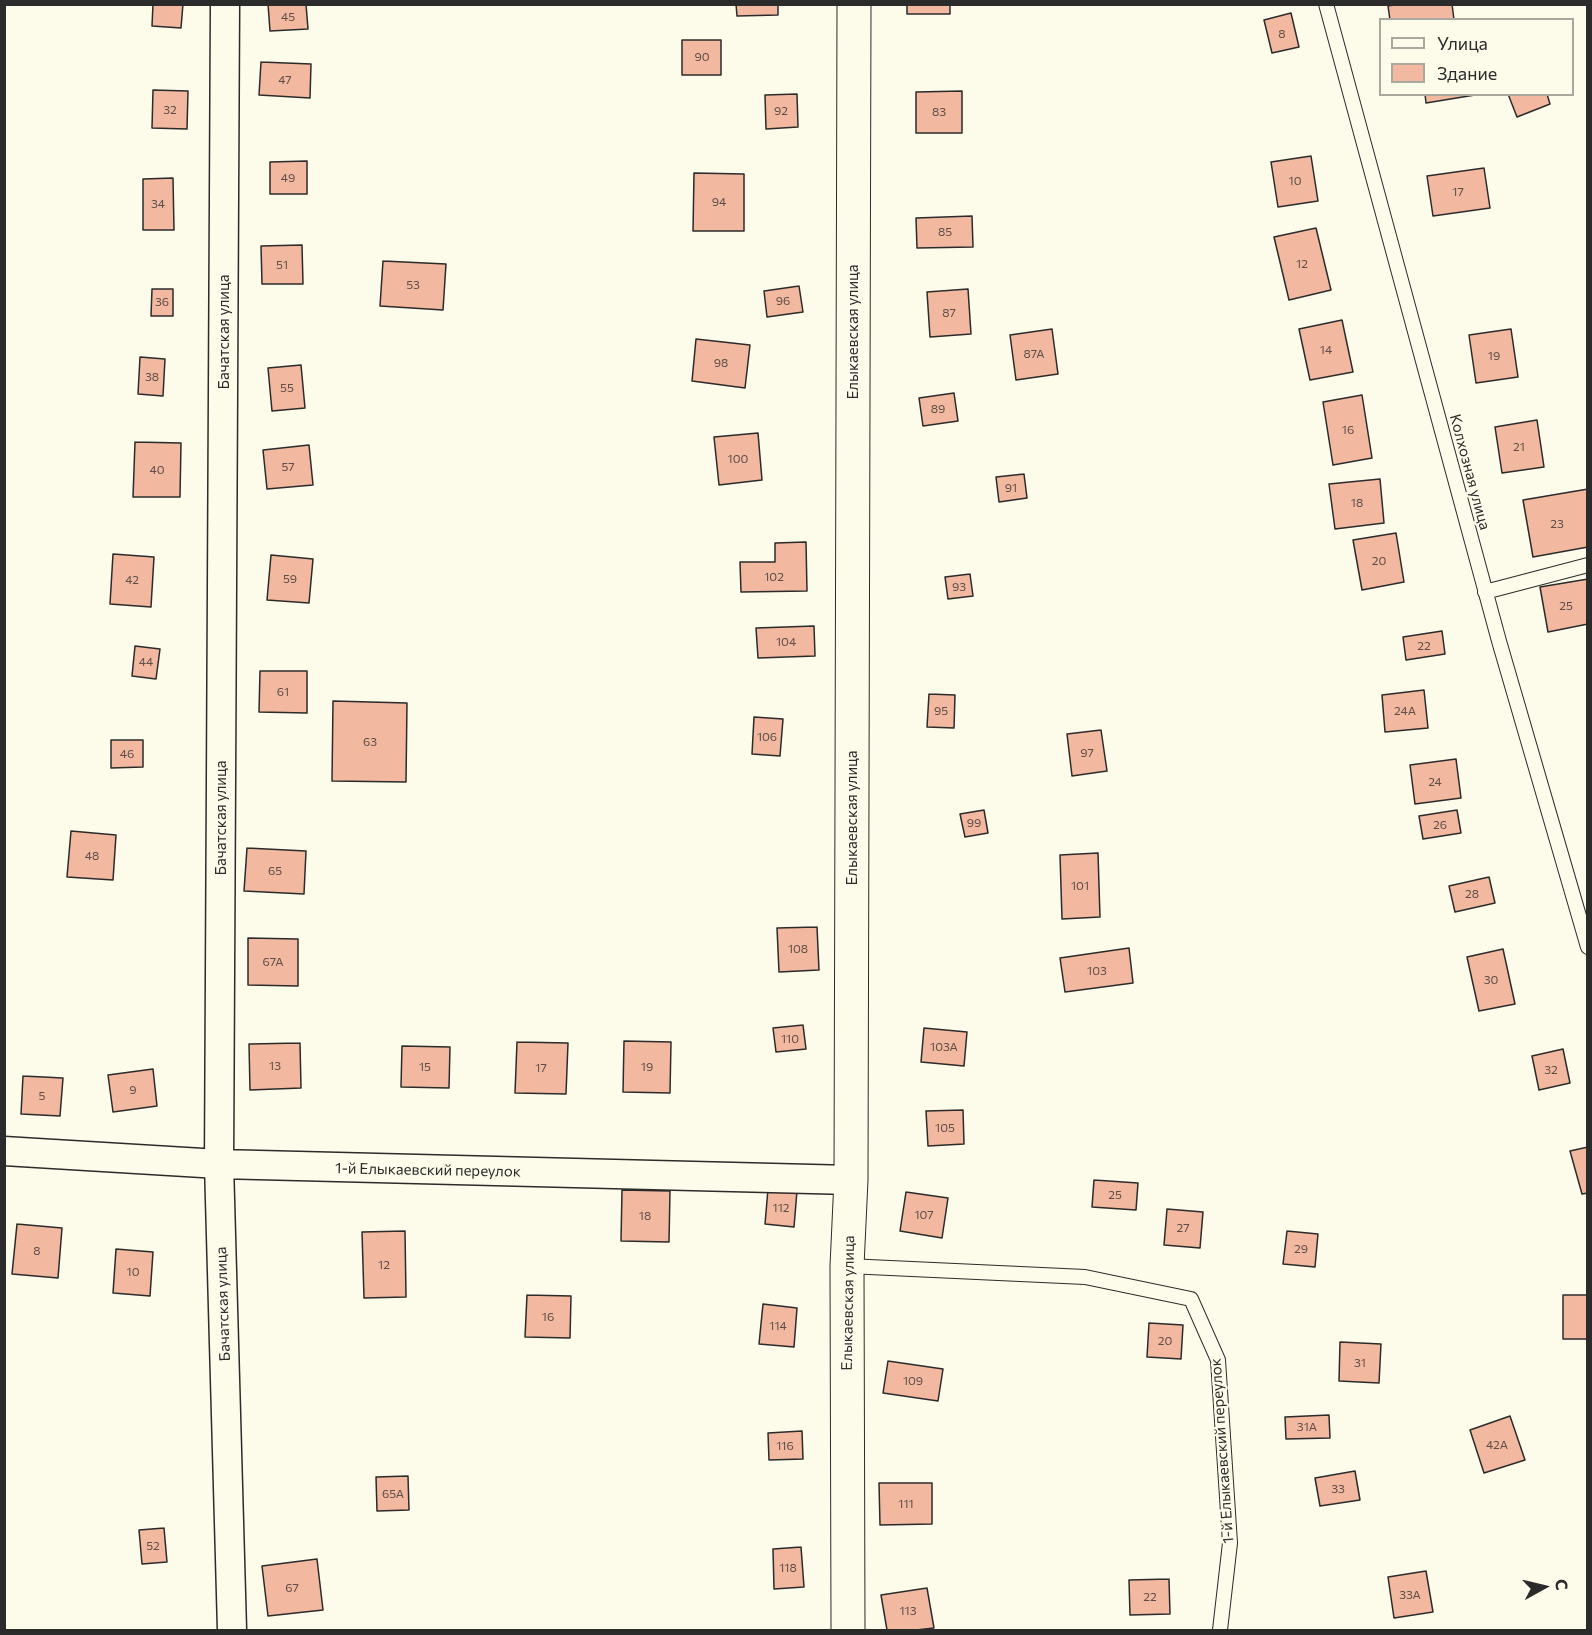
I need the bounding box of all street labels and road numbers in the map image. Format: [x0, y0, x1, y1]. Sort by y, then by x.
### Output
street label: Елыкаевская улица [844, 264, 862, 400]
street label: Бачатская улица [215, 275, 233, 389]
street label: Колхозная улица [1446, 412, 1494, 532]
street label: Елыкаевская улица [843, 750, 861, 886]
street label: Бачатская улица [212, 761, 230, 875]
street label: 1-й Елыкаевский переулок [335, 1159, 521, 1181]
street label: Елыкаевская улица [838, 1235, 858, 1371]
street label: Бачатская улица [212, 1246, 234, 1362]
street label: 1-й Елыкаевский переулок [1207, 1358, 1237, 1544]

